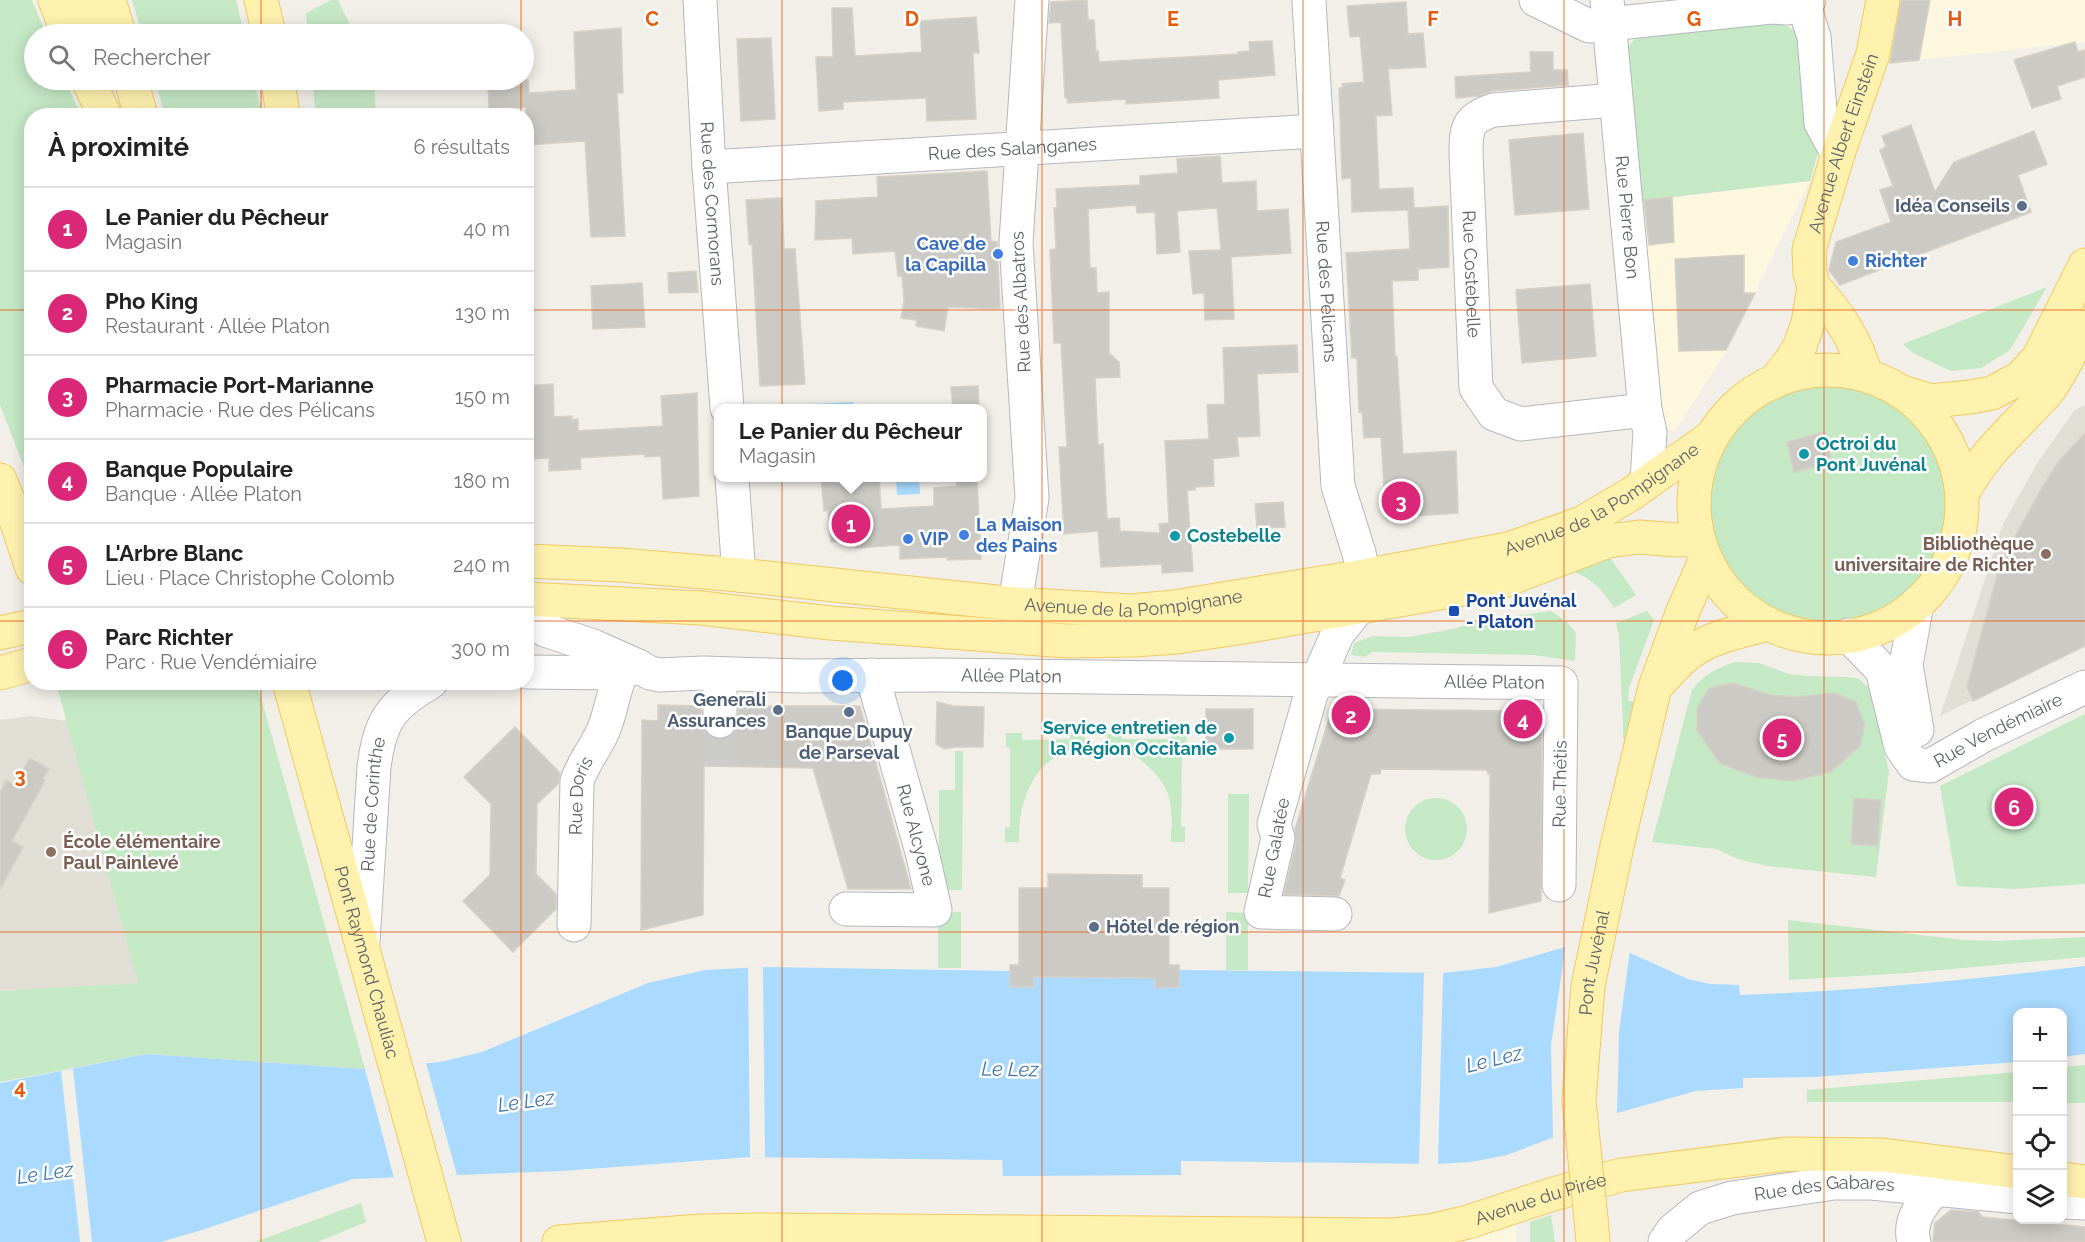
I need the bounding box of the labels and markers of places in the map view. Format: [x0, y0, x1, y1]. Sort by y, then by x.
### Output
place label: Idéa Conseils [1895, 195, 2010, 216]
marker: Idéa Conseils [2015, 199, 2029, 213]
place label: Cave de la Capilla [905, 233, 986, 275]
marker: Cave de la Capilla [991, 247, 1005, 261]
place label: Richter [1865, 250, 1927, 271]
marker: Richter [1846, 254, 1860, 268]
place label: Octroi du Pont Juvénal [1816, 433, 1927, 475]
marker: Octroi du Pont Juvénal [1797, 447, 1811, 461]
pin: 3 [1382, 478, 1420, 524]
pin: 1 [832, 502, 870, 546]
place label: La Maison des Pains [976, 514, 1062, 556]
place label: Costebelle [1187, 525, 1281, 546]
place label: VIP [920, 528, 949, 549]
marker: La Maison des Pains [957, 528, 971, 542]
marker: Costebelle [1168, 529, 1182, 543]
marker: VIP [901, 532, 915, 546]
place label: Bibliothèque universitaire de Richter [1834, 533, 2034, 575]
marker: Bibliothèque universitaire de Richter [2039, 547, 2053, 561]
place label: Pont Juvénal - Platon [1466, 590, 1577, 632]
marker: Pont Juvénal - Platon [1447, 604, 1461, 618]
place label: Generali Assurances [667, 689, 766, 731]
pin: 2 [1332, 692, 1370, 738]
pin: 4 [1504, 696, 1543, 742]
marker: Generali Assurances [771, 703, 785, 717]
marker: Banque Dupuy de Parseval [842, 705, 856, 719]
pin: 5 [1762, 716, 1802, 760]
place label: Service entretien de la Région Occitanie [1043, 717, 1217, 759]
place label: Banque Dupuy de Parseval [785, 721, 913, 763]
marker: Service entretien de la Région Occitanie [1222, 731, 1236, 745]
pin: 6 [1994, 784, 2034, 830]
place label: École élémentaire Paul Painlevé [63, 831, 221, 873]
marker: École élémentaire Paul Painlevé [44, 845, 58, 859]
place label: Hôtel de région [1106, 916, 1239, 937]
marker: Hôtel de région [1087, 920, 1101, 934]

